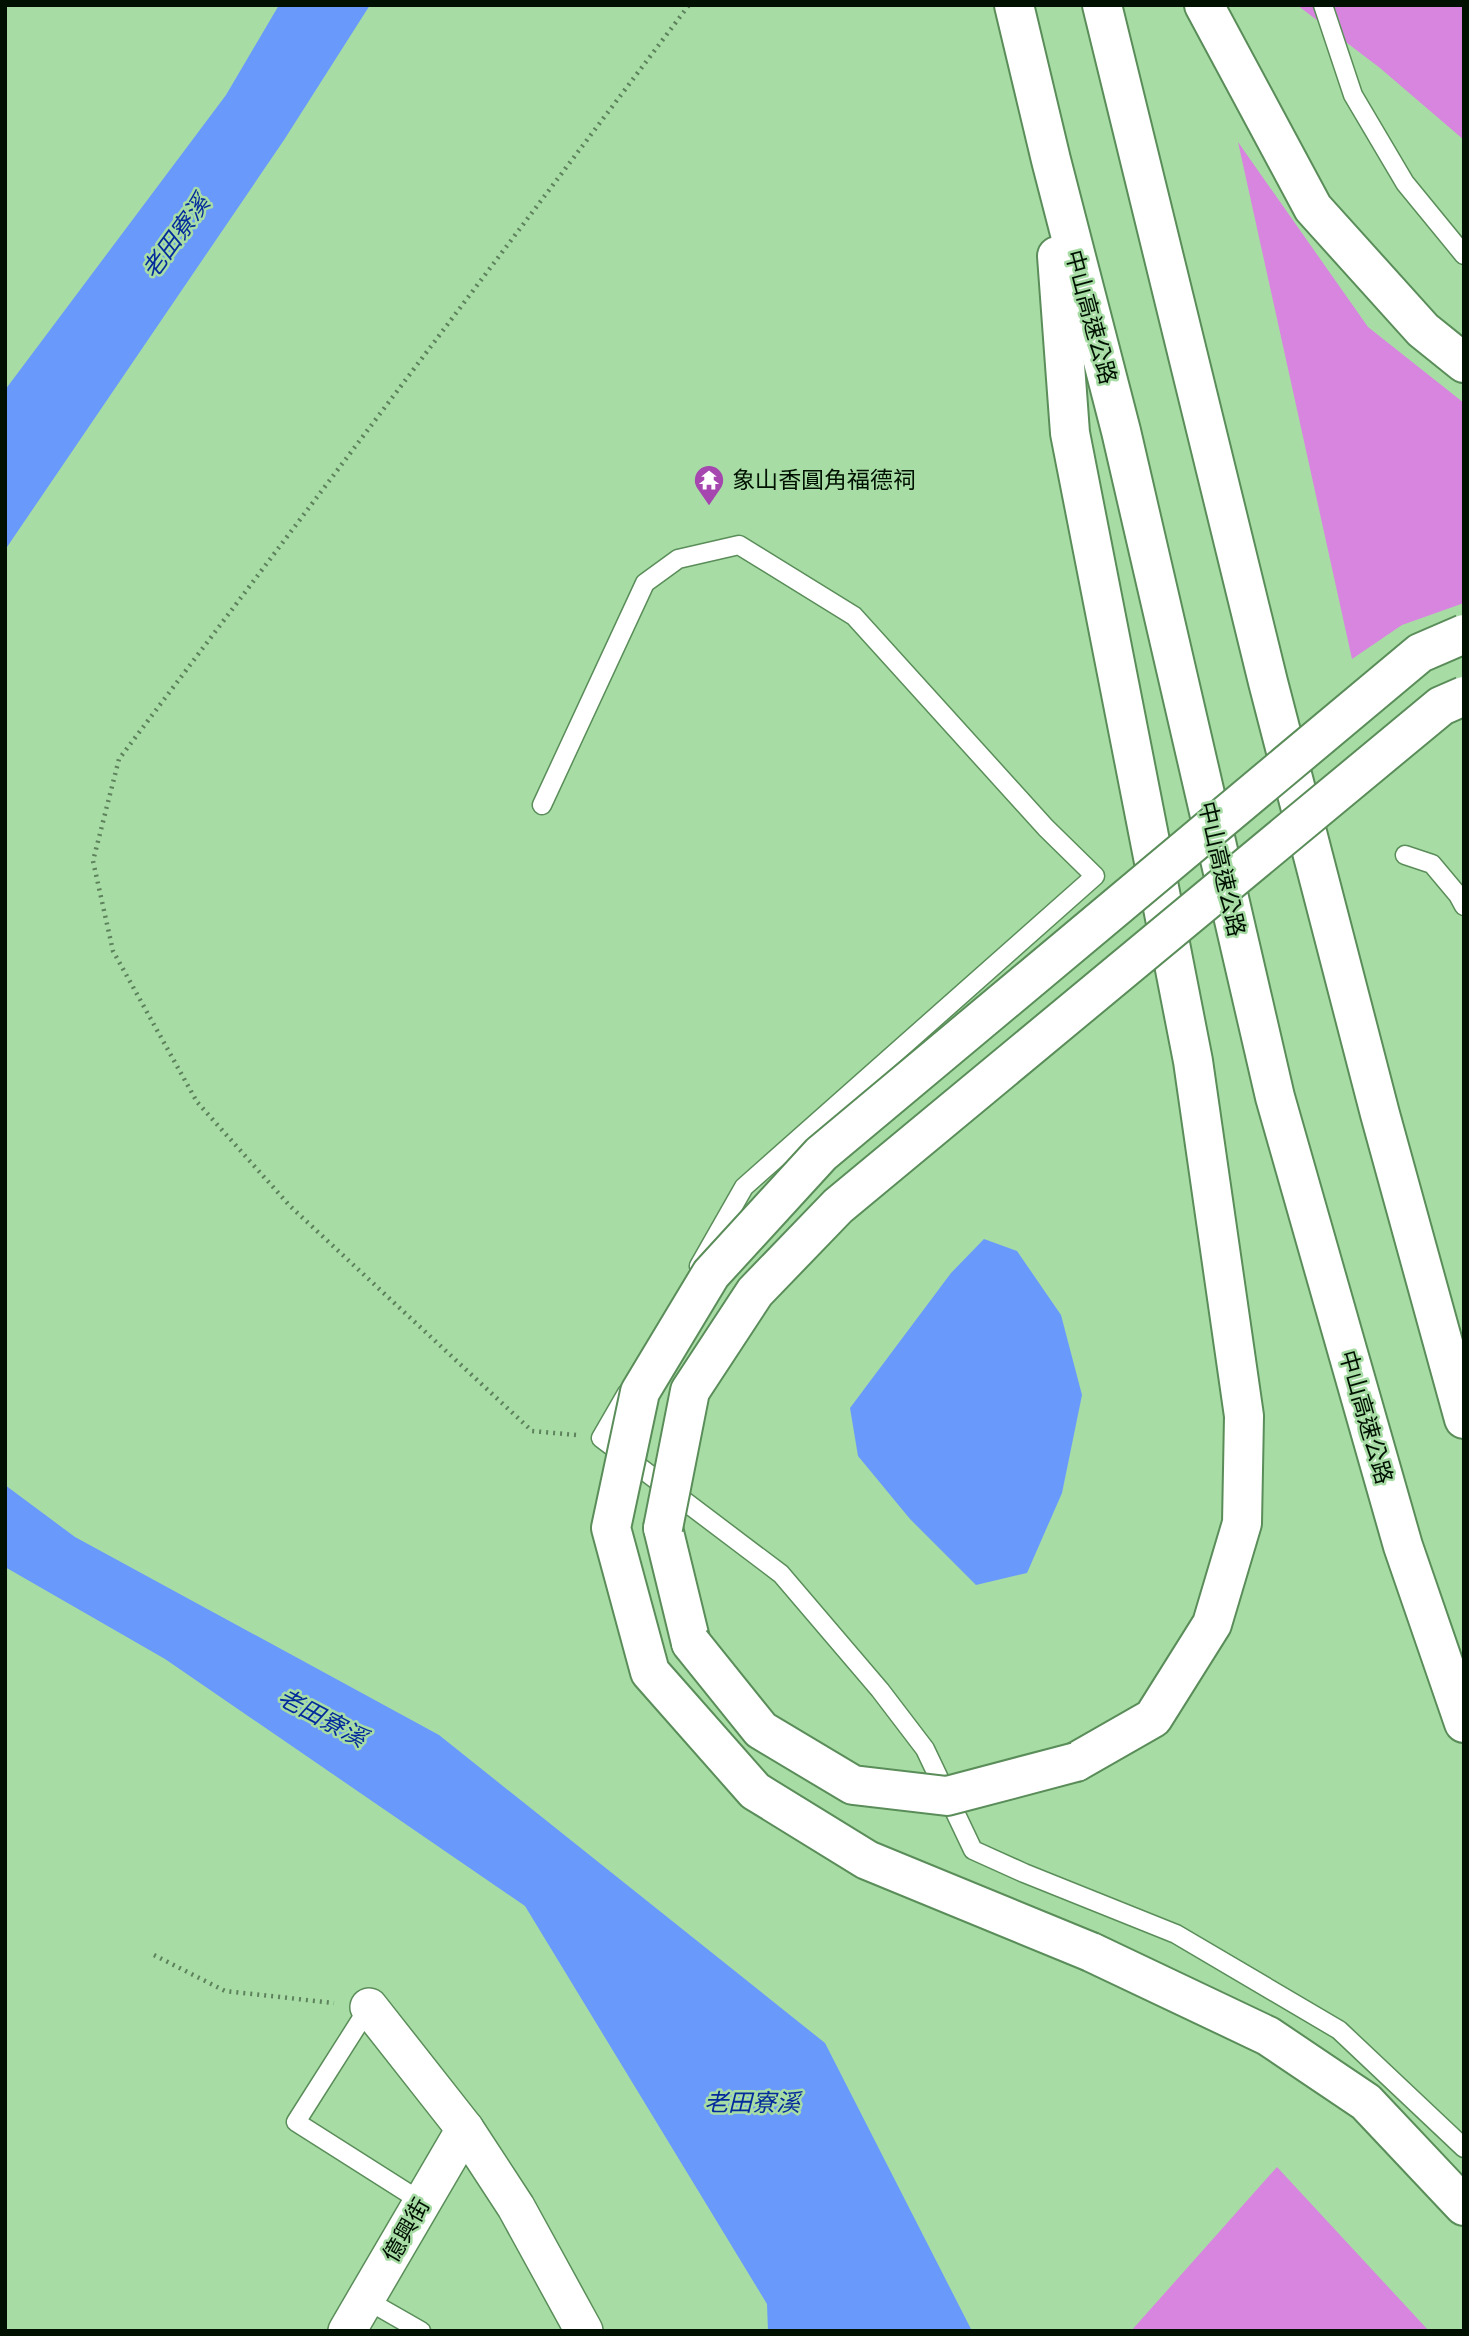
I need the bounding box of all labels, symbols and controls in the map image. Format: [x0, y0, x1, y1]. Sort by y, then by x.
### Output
water label: 老田寮溪 [136, 188, 217, 284]
street label: 中山高速公路 [1060, 247, 1121, 387]
temple icon: 象山香圓角福德祠 [692, 463, 726, 507]
place label: 象山香圓角福德祠 [732, 467, 916, 494]
street label: 中山高速公路 [1193, 799, 1250, 939]
street label: 中山高速公路 [1334, 1347, 1398, 1487]
water label: 老田寮溪 [273, 1683, 374, 1754]
water label: 老田寮溪 [704, 2089, 803, 2117]
street label: 億興街 [377, 2194, 435, 2267]

